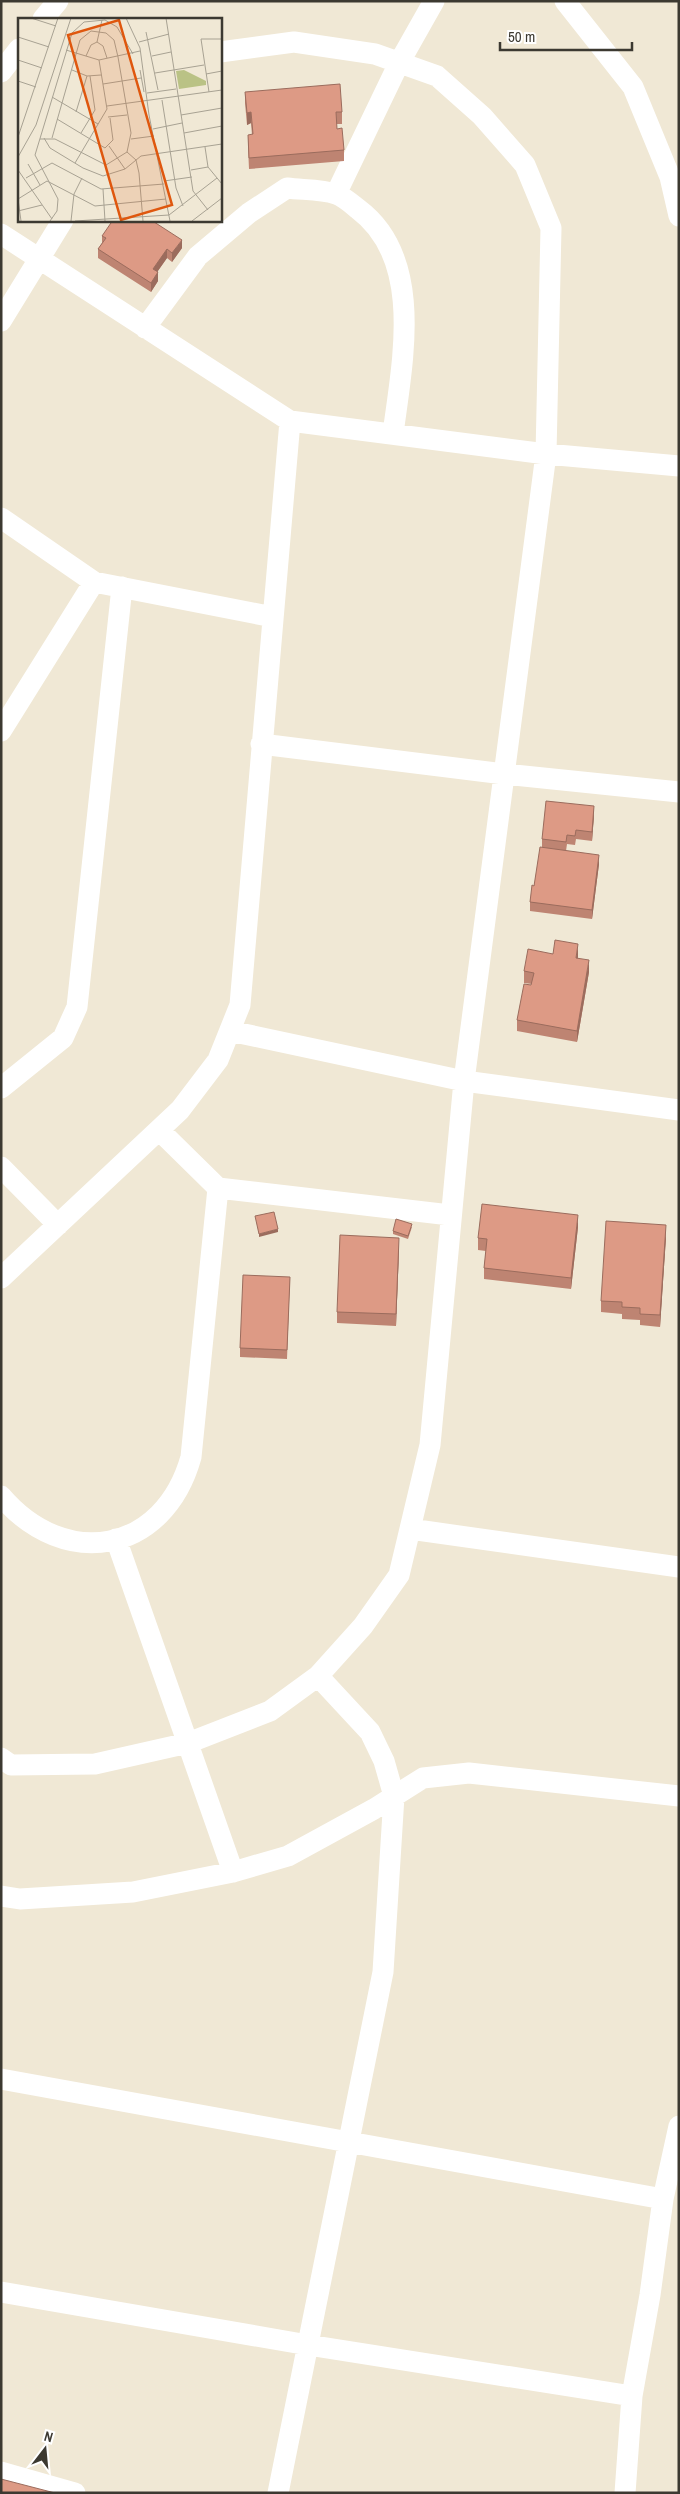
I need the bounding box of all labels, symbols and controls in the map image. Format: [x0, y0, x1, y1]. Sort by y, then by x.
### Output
inset map [18, 18, 221, 221]
scale bar [500, 20, 632, 52]
text: 50 m [508, 26, 535, 47]
north arrow [20, 2424, 70, 2474]
text: N [42, 2427, 55, 2446]

